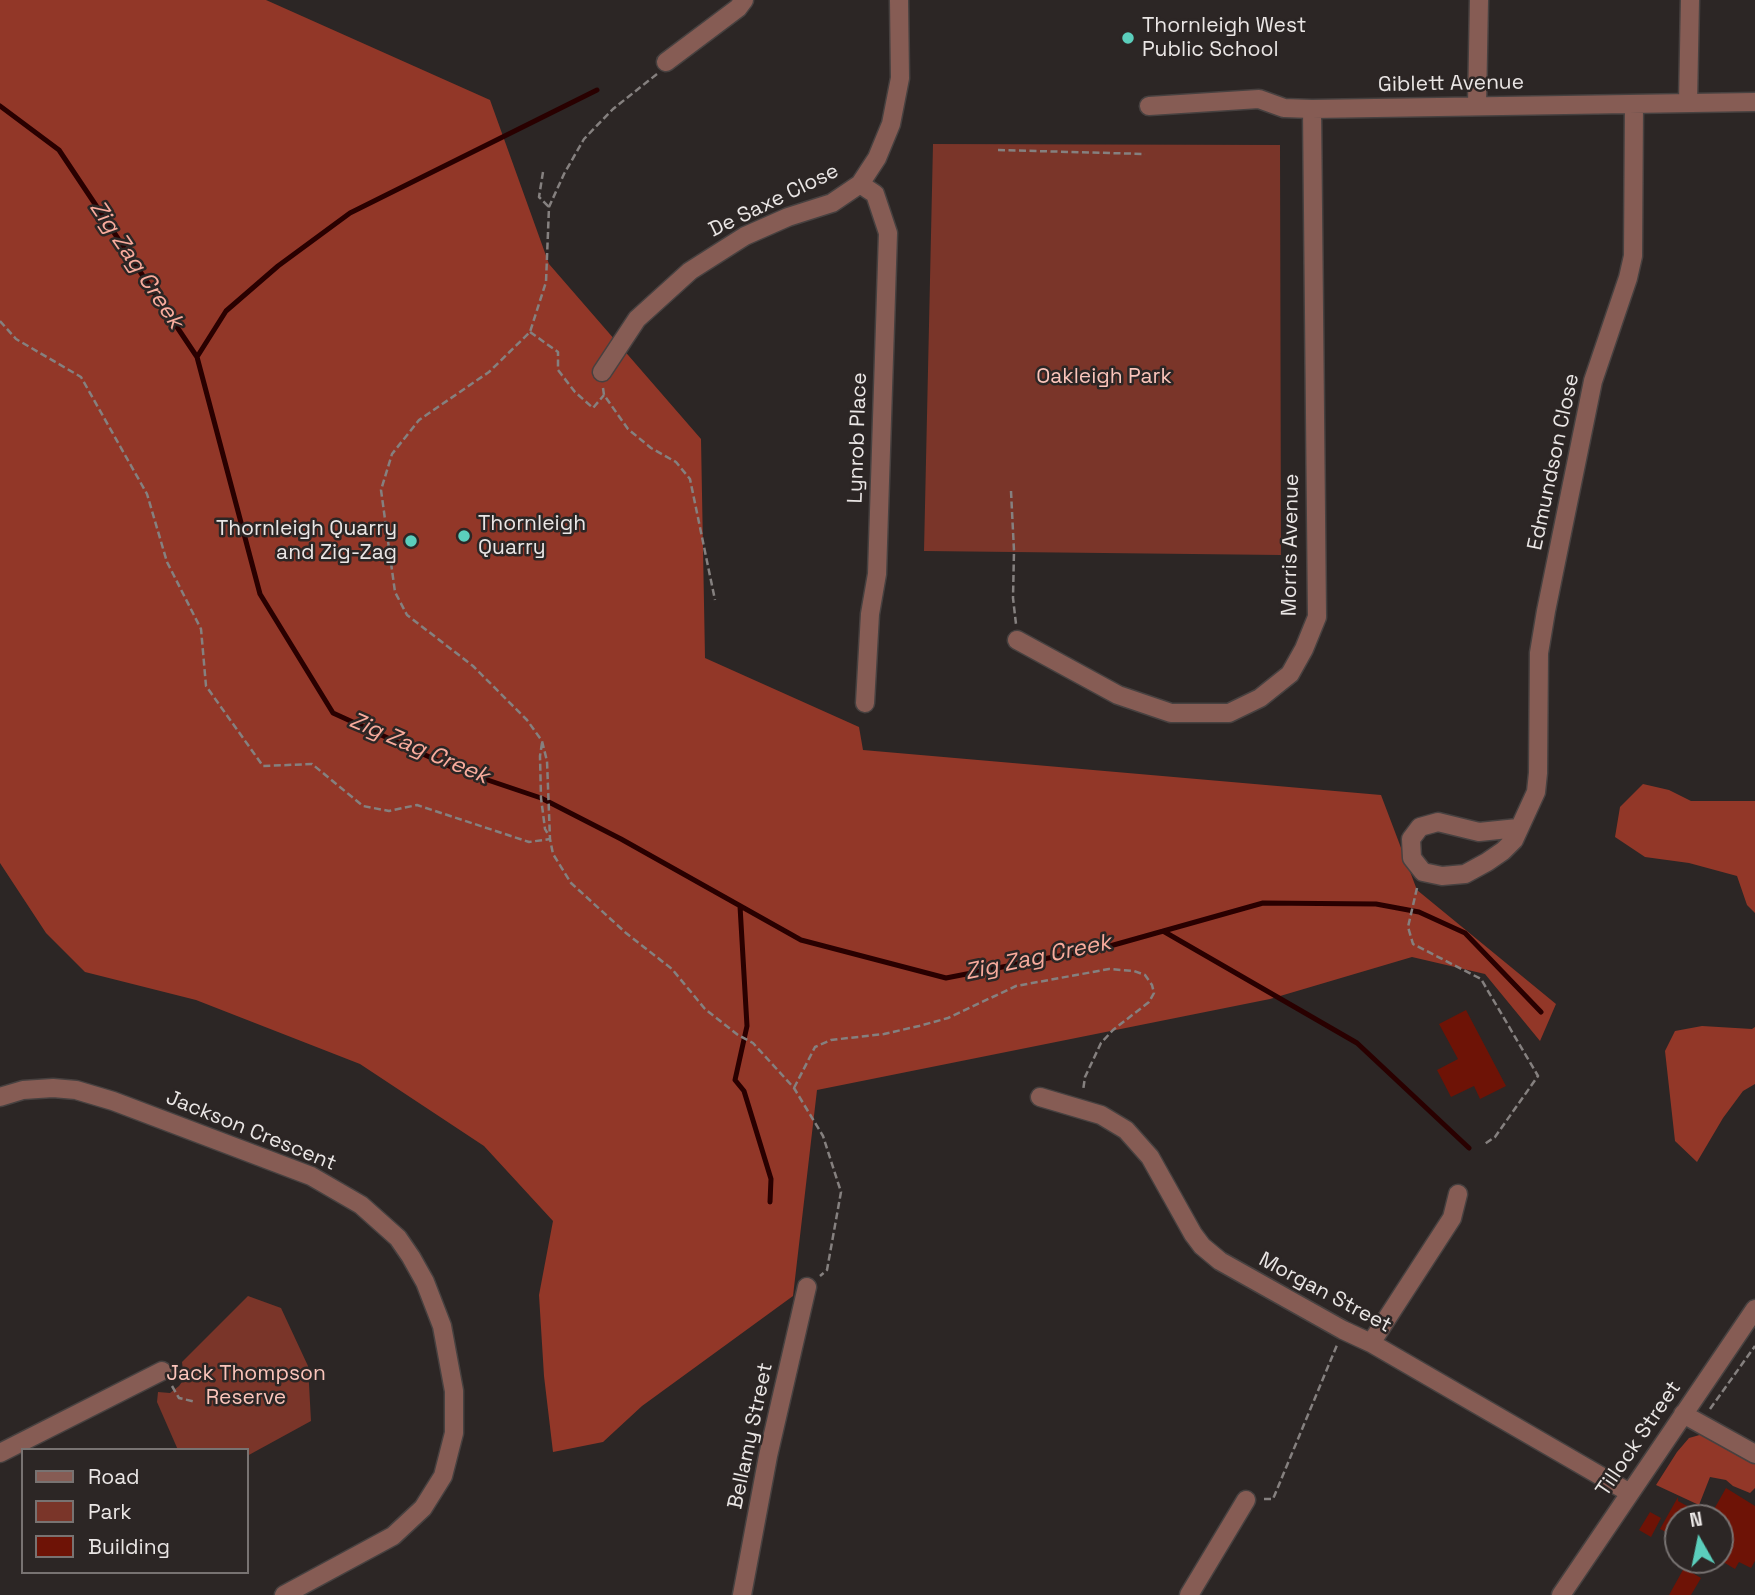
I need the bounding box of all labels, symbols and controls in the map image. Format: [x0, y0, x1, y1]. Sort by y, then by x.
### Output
place label: Thornleigh West Public School [1142, 13, 1306, 63]
marker: Thornleigh West Public School [1120, 30, 1136, 46]
street label: Giblett Avenue [1378, 70, 1524, 98]
street label: De Saxe Close [705, 159, 843, 243]
water label: Zig Zag Creek [83, 195, 189, 335]
park label: Oakleigh Park [1036, 364, 1172, 390]
street label: Edmundson Close [1523, 371, 1585, 553]
street label: Lynrob Place [843, 372, 873, 504]
street label: Morris Avenue [1277, 473, 1305, 617]
place label: Thornleigh Quarry [478, 511, 586, 561]
place label: Thornleigh Quarry and Zig-Zag [216, 516, 397, 566]
marker: Thornleigh Quarry [456, 528, 472, 544]
marker: Thornleigh Quarry and Zig-Zag [403, 533, 419, 549]
water label: Zig Zag Creek [345, 707, 493, 791]
water label: Zig Zag Creek [962, 929, 1114, 987]
street label: Jackson Crescent [162, 1085, 340, 1177]
street label: Morgan Street [1254, 1247, 1396, 1339]
park label: Jack Thompson Reserve [166, 1361, 326, 1411]
street label: Bellamy Street [723, 1361, 779, 1511]
street label: Tillock Street [1591, 1376, 1687, 1502]
legend [21, 1448, 248, 1574]
text: Road [88, 1463, 140, 1490]
text: Park [88, 1498, 132, 1525]
north arrow [1664, 1504, 1734, 1574]
text: N [1688, 1506, 1704, 1533]
text: Building [88, 1533, 170, 1560]

